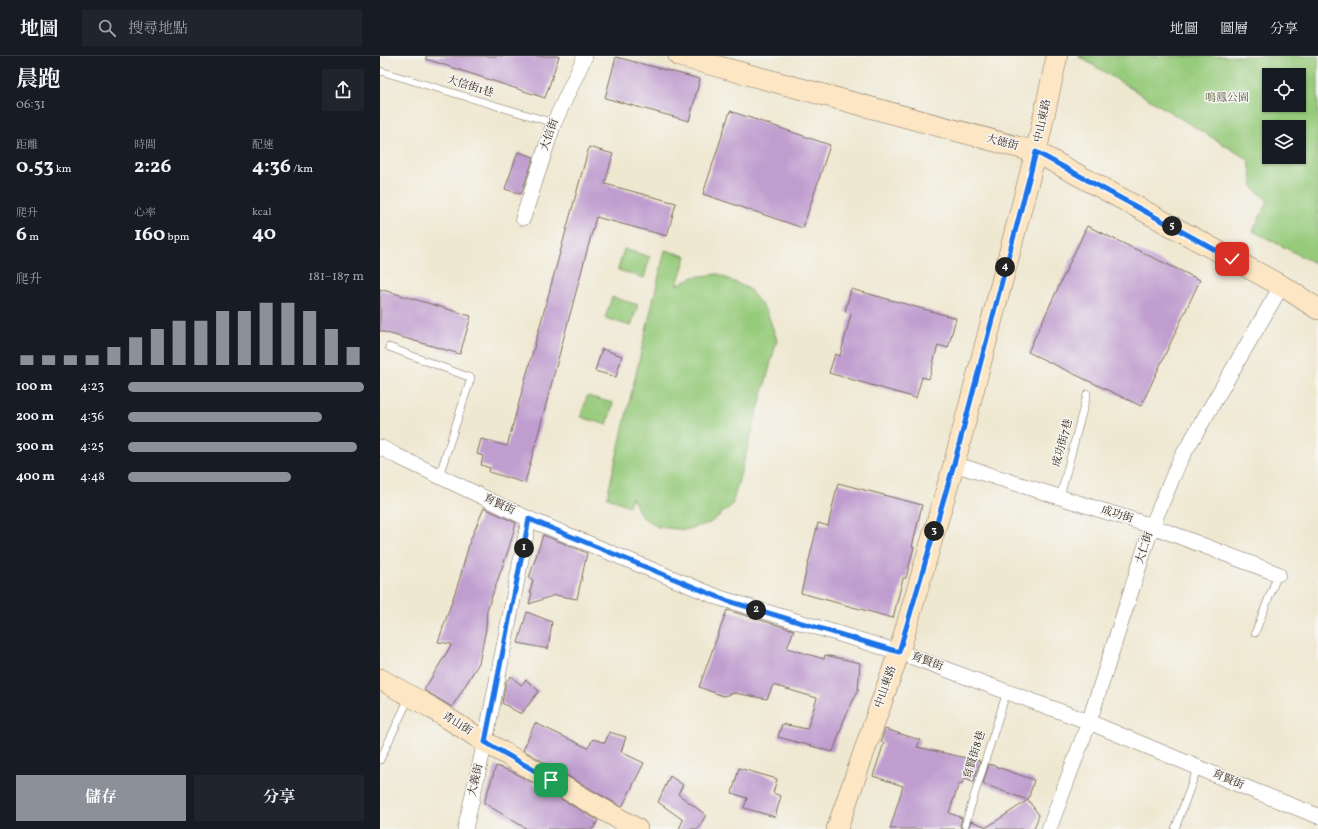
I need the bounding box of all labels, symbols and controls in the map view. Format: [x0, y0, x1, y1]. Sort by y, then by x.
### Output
search box [82, 10, 362, 46]
text: 地圖 [20, 17, 58, 43]
icon: search [96, 17, 118, 39]
text: 搜尋地點 [128, 19, 188, 40]
text: 地圖 [1170, 20, 1198, 39]
text: 圖層 [1220, 20, 1248, 39]
text: 分享 [1270, 20, 1298, 39]
text: 晨跑 [16, 65, 60, 96]
map controls [1262, 68, 1306, 164]
button: locate [1262, 68, 1306, 112]
button: share [322, 69, 364, 111]
street label: 大信街1巷 [445, 73, 495, 101]
park label: 鳴鳳公園 [1205, 91, 1249, 106]
text: 06:31 [16, 96, 45, 114]
street label: 中山東路 [1031, 98, 1055, 144]
street label: 大信街 [538, 117, 562, 153]
button: layers [1262, 120, 1306, 164]
street label: 大德街 [984, 131, 1020, 155]
text: 距離 [16, 138, 38, 153]
text: 時間 [134, 138, 156, 153]
text: 配速 [252, 138, 274, 153]
text: 0.53 [16, 153, 54, 181]
text: 2:26 [134, 153, 171, 181]
text: 4:36 [252, 153, 291, 181]
text: km [54, 162, 72, 177]
text: /km [291, 162, 313, 177]
text: kcal [252, 205, 272, 220]
text: 爬升 [16, 206, 38, 221]
text: 心率 [134, 206, 156, 221]
pin: 5 [1162, 216, 1182, 236]
text: 5 [1169, 218, 1175, 233]
text: 40 [252, 220, 276, 248]
text: 6 [16, 221, 27, 249]
text: 160 [134, 221, 165, 249]
text: m [27, 230, 39, 245]
text: bpm [165, 230, 190, 245]
pin [1215, 242, 1249, 276]
icon: check [1221, 248, 1243, 270]
pin: 4 [995, 257, 1015, 277]
text: 4 [1002, 259, 1008, 274]
text: 181–187 m [308, 268, 364, 286]
text: 爬升 [16, 271, 42, 289]
text: 100 m [16, 378, 53, 396]
text: 4:23 [80, 378, 104, 396]
text: 200 m [16, 408, 54, 426]
text: 4:36 [80, 408, 104, 426]
street label: 成功街7巷 [1049, 417, 1077, 469]
text: 300 m [16, 438, 54, 456]
text: 4:25 [80, 438, 104, 456]
text: 400 m [16, 468, 55, 486]
text: 4:48 [80, 468, 105, 486]
street label: 育賢街 [481, 491, 517, 519]
street label: 成功街 [1099, 503, 1135, 527]
pin: 3 [924, 521, 944, 541]
text: 3 [931, 523, 937, 538]
street label: 大仁街 [1133, 530, 1157, 566]
pin: 1 [514, 538, 534, 558]
text: 1 [522, 540, 526, 555]
pin: 2 [746, 600, 766, 620]
text: 2 [753, 602, 759, 617]
street label: 育賢街 [909, 649, 945, 675]
street label: 中山東路 [872, 664, 900, 710]
street label: 青山街 [439, 709, 475, 739]
street label: 育賢街8巷 [961, 729, 989, 781]
street label: 大義街 [465, 762, 487, 798]
pin [534, 763, 568, 797]
street label: 育賢街 [1210, 767, 1246, 793]
icon: arrive [540, 769, 562, 791]
button: 儲存 [16, 775, 186, 821]
button: 分享 [194, 775, 364, 821]

